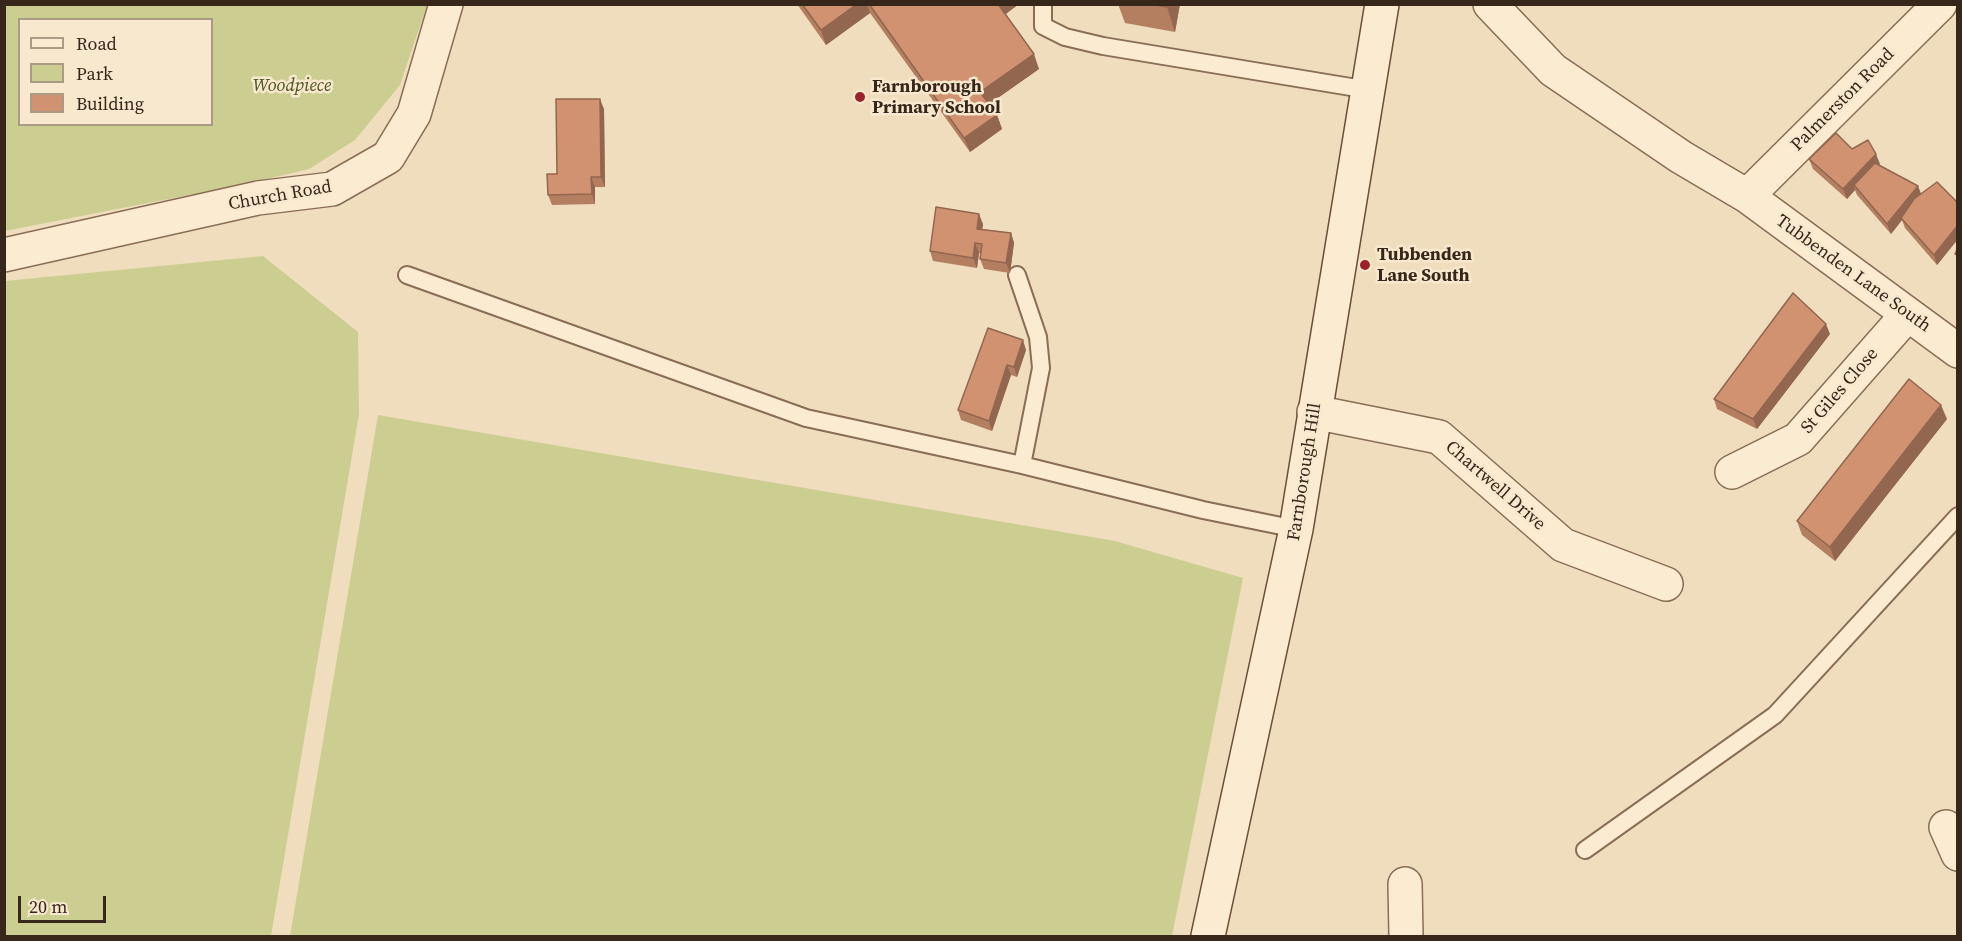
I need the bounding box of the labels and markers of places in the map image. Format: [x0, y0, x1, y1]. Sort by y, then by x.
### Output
place label: Farnborough Primary School [872, 76, 1001, 118]
marker: Farnborough Primary School [853, 90, 867, 104]
place label: Tubbenden Lane South [1377, 244, 1472, 286]
marker: Tubbenden Lane South [1358, 258, 1372, 272]

